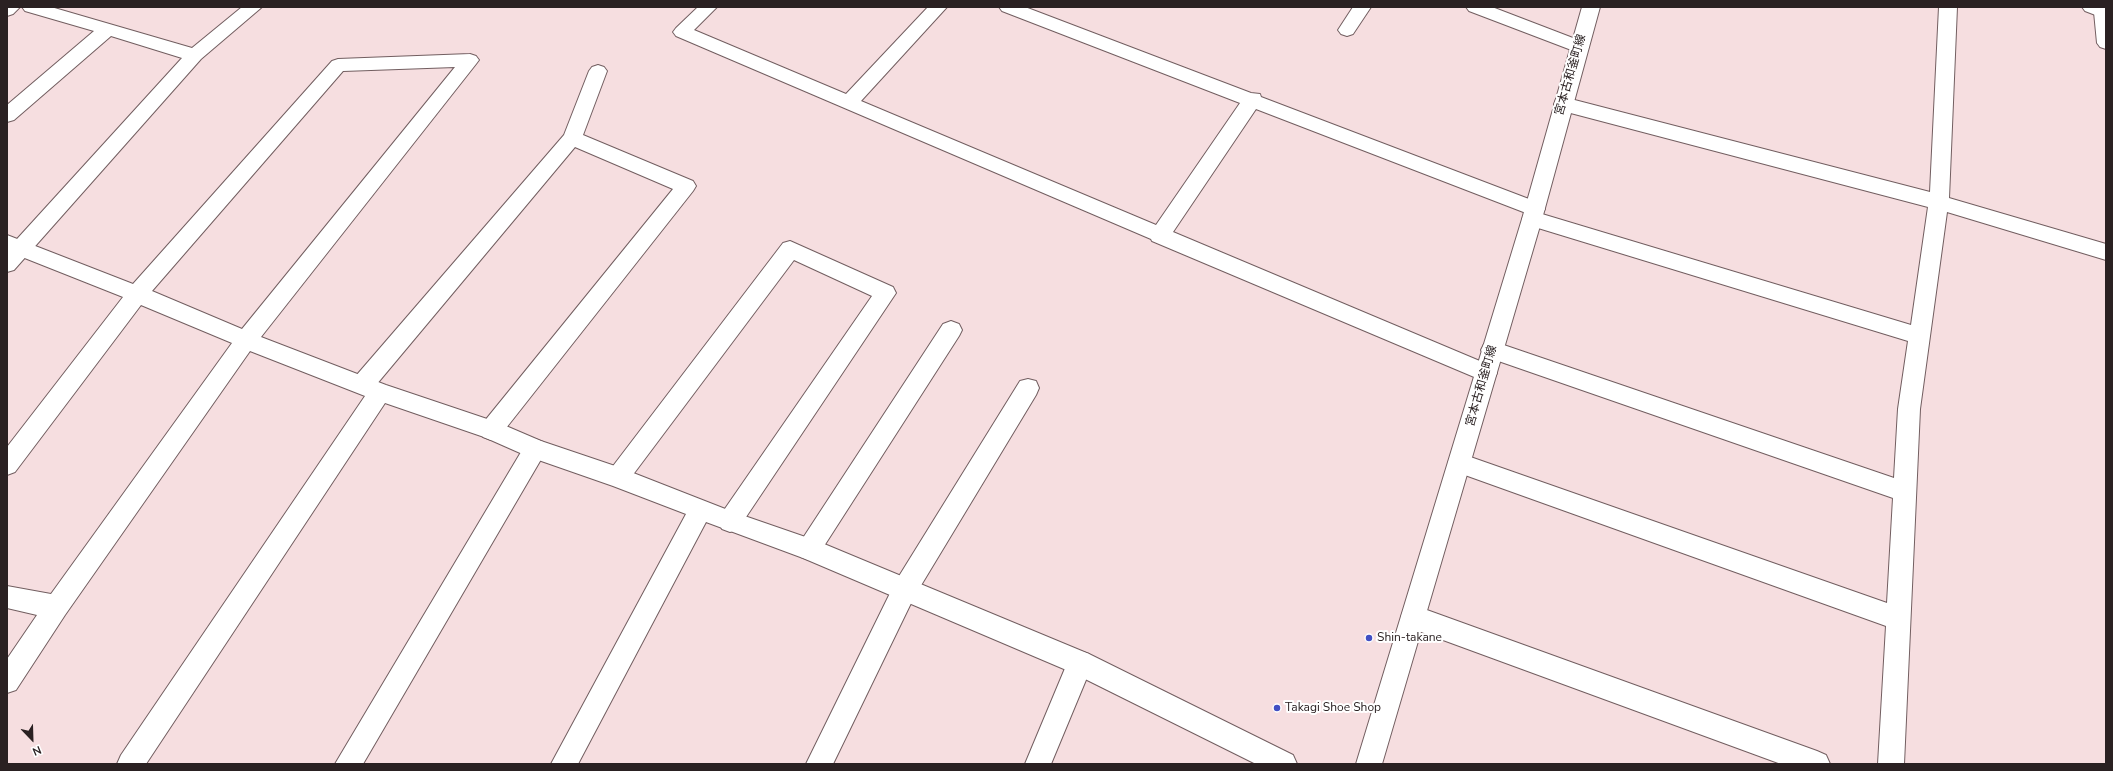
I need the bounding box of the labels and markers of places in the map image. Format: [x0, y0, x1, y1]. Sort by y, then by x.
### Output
place label: Shin-takane [1377, 631, 1442, 645]
marker: Shin-takane [1364, 633, 1374, 643]
place label: Takagi Shoe Shop [1285, 701, 1381, 715]
marker: Takagi Shoe Shop [1272, 703, 1282, 713]

